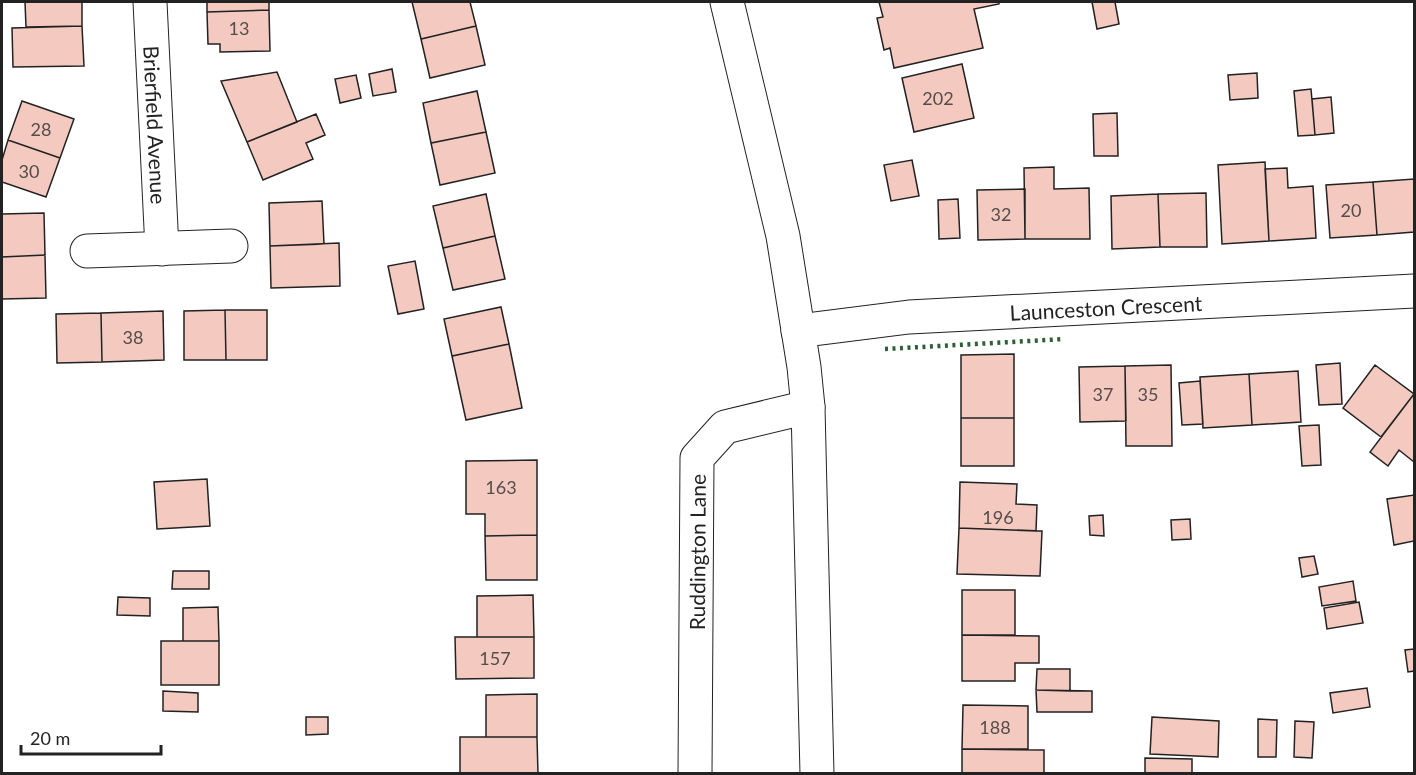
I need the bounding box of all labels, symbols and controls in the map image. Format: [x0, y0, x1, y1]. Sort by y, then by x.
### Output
house number: 13 [229, 17, 249, 39]
street label: Brierfield Avenue [140, 45, 172, 205]
house number: 202 [922, 87, 954, 109]
house number: 28 [31, 118, 51, 140]
house number: 30 [19, 160, 39, 182]
house number: 20 [1341, 199, 1361, 221]
house number: 32 [991, 203, 1011, 225]
street label: Launceston Crescent [1009, 289, 1203, 324]
house number: 38 [123, 326, 143, 348]
house number: 37 [1093, 383, 1113, 405]
house number: 35 [1138, 383, 1158, 405]
street label: Ruddington Lane [683, 474, 709, 630]
house number: 163 [485, 476, 517, 498]
house number: 196 [982, 506, 1014, 528]
house number: 157 [479, 647, 511, 669]
house number: 188 [979, 716, 1011, 738]
scale bar [21, 718, 160, 756]
text: 20 m [30, 727, 70, 749]

